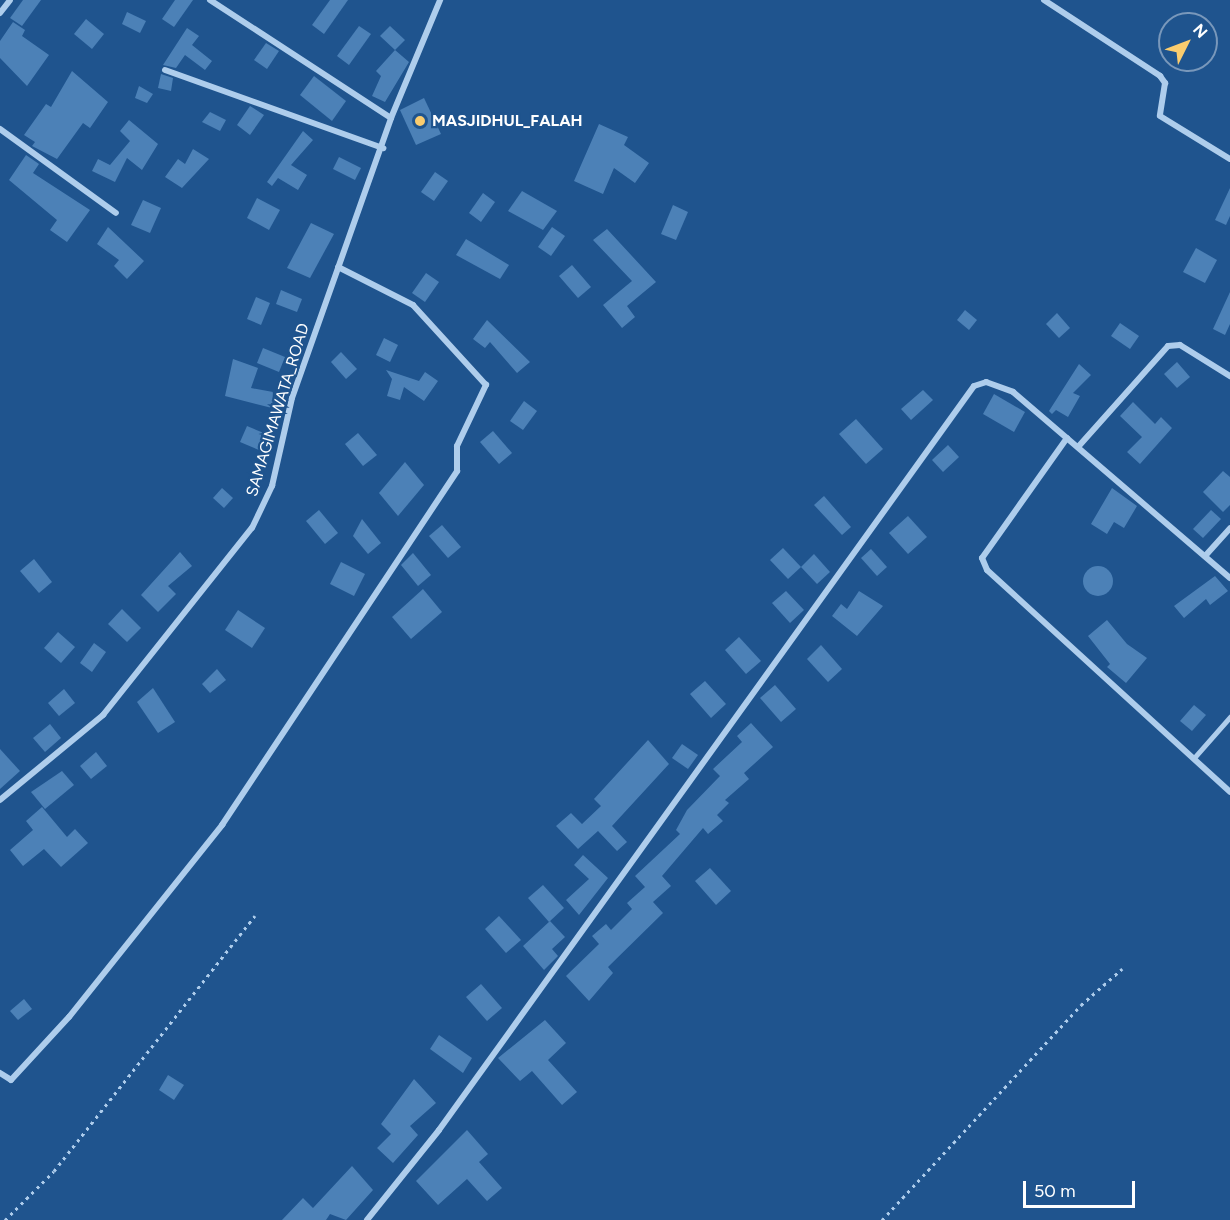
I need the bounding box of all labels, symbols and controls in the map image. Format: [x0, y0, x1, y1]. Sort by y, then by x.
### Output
north arrow [1158, 12, 1218, 72]
text: N [1189, 20, 1211, 42]
place label: MASJIDHUL_FALAH [432, 111, 583, 131]
marker: MASJIDHUL_FALAH [413, 114, 427, 128]
street label: SAMAGIMAWATA_ROAD [243, 321, 313, 499]
scale bar [1026, 1169, 1138, 1207]
text: 50 m [1034, 1180, 1076, 1202]

